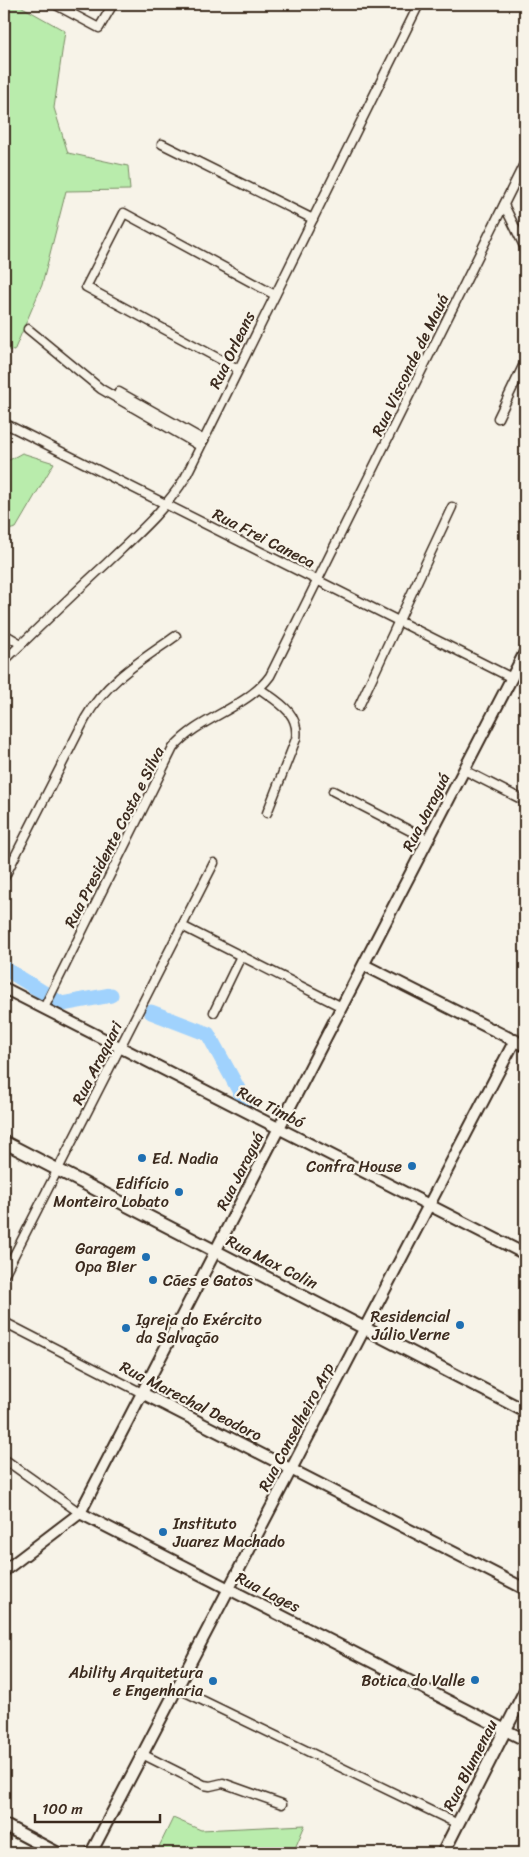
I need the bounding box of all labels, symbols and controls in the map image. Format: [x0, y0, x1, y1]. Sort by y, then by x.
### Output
street label: Rua Visconde de Mauá [363, 289, 457, 441]
street label: Rua Orleans [201, 305, 264, 394]
street label: Rua Frei Caneca [208, 500, 320, 576]
street label: Rua Presidente Costa e Silva [56, 740, 173, 933]
street label: Rua Jaraguá [394, 767, 458, 857]
street label: Rua Araquari [63, 1015, 131, 1110]
street label: Rua Timbó [232, 1078, 311, 1137]
street label: Rua Jaraguá [208, 1126, 272, 1216]
place label: Ed. Nadia [152, 1144, 218, 1173]
marker: Ed. Nadia [136, 1152, 148, 1164]
place label: Confra House [306, 1152, 402, 1181]
marker: Confra House [406, 1160, 418, 1172]
place label: Edifício Monteiro Lobato [53, 1169, 169, 1216]
marker: Edifício Monteiro Lobato [173, 1186, 185, 1198]
street label: Rua Max Colin [221, 1226, 323, 1298]
place label: Garagem Opa BIer [75, 1234, 137, 1281]
marker: Garagem Opa BIer [140, 1251, 152, 1263]
place label: Cães e Gatos [163, 1266, 253, 1295]
marker: Cães e Gatos [147, 1274, 159, 1286]
place label: Residencial Júlio Verne [370, 1302, 450, 1349]
place label: Igreja do Exército da Salvação [135, 1305, 262, 1352]
marker: Residencial Júlio Verne [454, 1319, 466, 1331]
marker: Igreja do Exército da Salvação [120, 1322, 132, 1334]
street label: Rua Marechal Deodoro [115, 1353, 267, 1449]
street label: Rua Conselheiro Arp [250, 1357, 343, 1497]
place label: Instituto Juarez Machado [172, 1509, 285, 1556]
marker: Instituto Juarez Machado [157, 1526, 169, 1538]
street label: Rua Lages [230, 1563, 306, 1621]
place label: Ability Arquitetura e Engenharia [68, 1658, 204, 1705]
place label: Botica do Valle [361, 1666, 465, 1695]
marker: Botica do Valle [469, 1674, 481, 1686]
marker: Ability Arquitetura e Engenharia [207, 1675, 219, 1687]
street label: Rua Blumenau [434, 1714, 506, 1816]
scale bar [35, 1792, 160, 1824]
text: 100 m [42, 1796, 83, 1822]

